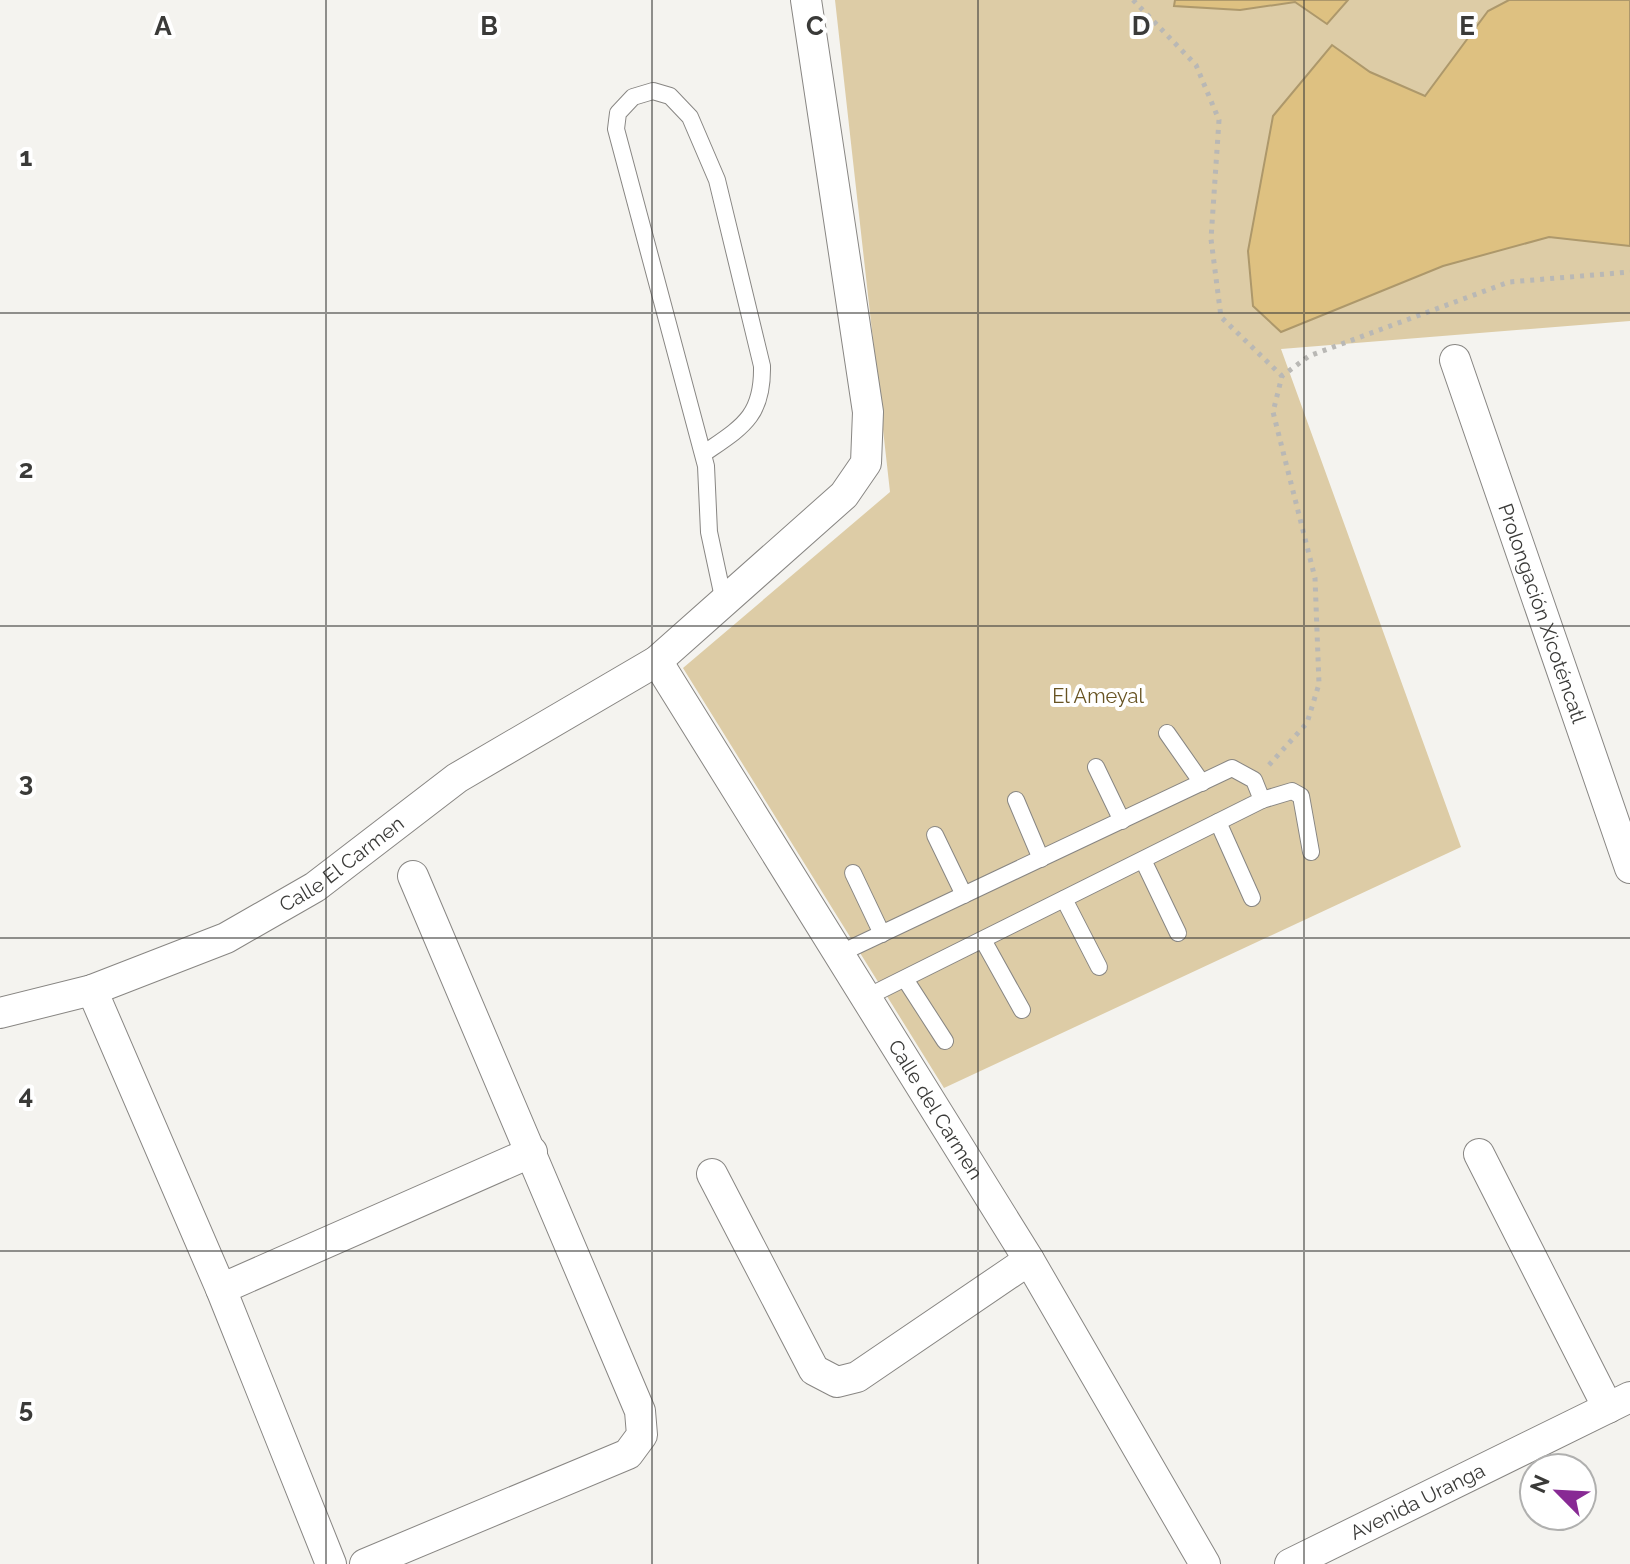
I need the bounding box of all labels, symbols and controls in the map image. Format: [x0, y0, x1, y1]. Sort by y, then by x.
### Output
text: A [154, 11, 172, 41]
text: B [480, 11, 498, 41]
text: C [806, 11, 824, 41]
text: D [1132, 11, 1150, 41]
text: E [1459, 11, 1475, 41]
text: 1 [20, 142, 33, 172]
text: 2 [19, 454, 33, 484]
street label: Prolongación Xicoténcatl [1493, 500, 1591, 727]
park label: El Ameyal [1052, 684, 1144, 708]
text: 3 [19, 767, 33, 797]
street label: Calle El Carmen [275, 811, 409, 917]
street label: Calle del Carmen [883, 1035, 988, 1184]
text: 4 [19, 1080, 33, 1110]
text: 5 [19, 1393, 33, 1423]
north arrow [1518, 1452, 1598, 1532]
street label: Avenida Uranga [1346, 1458, 1489, 1545]
text: N [1524, 1471, 1555, 1497]

